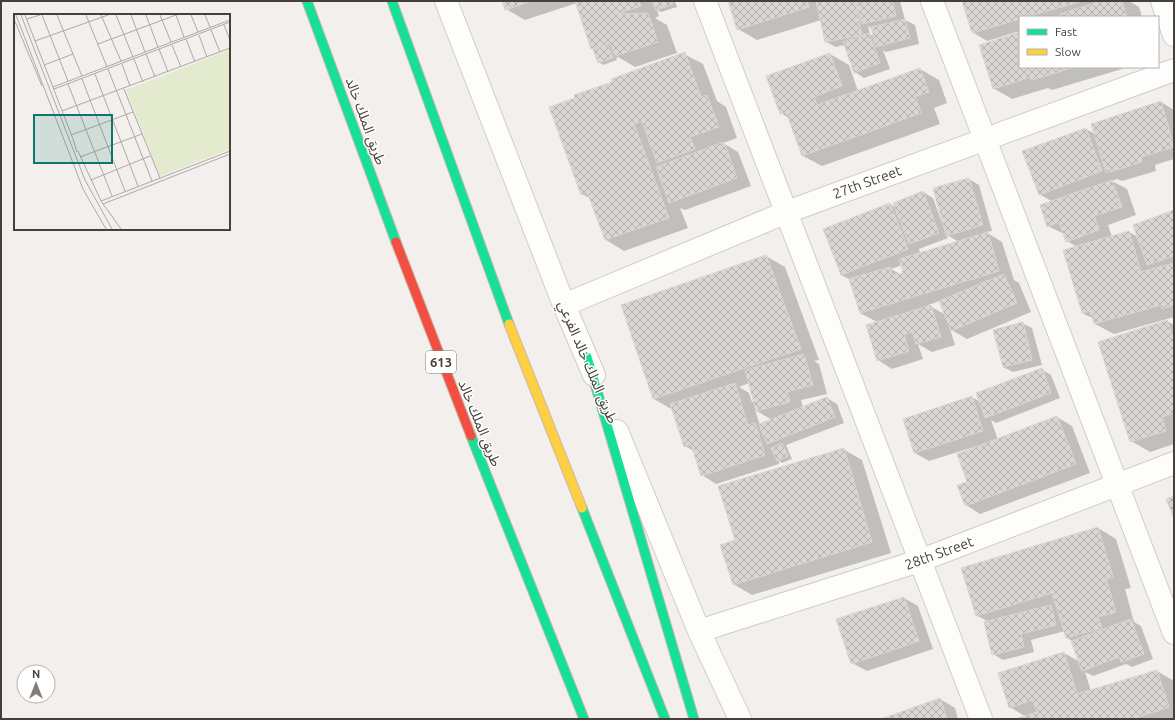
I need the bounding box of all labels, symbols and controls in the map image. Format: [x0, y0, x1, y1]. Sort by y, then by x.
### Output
inset map [14, 14, 230, 230]
legend [1019, 16, 1159, 68]
text: Fast [1055, 25, 1077, 38]
text: Slow [1055, 45, 1081, 58]
street label: طريق الملك خالد [341, 75, 389, 168]
street label: 27th Street [831, 162, 904, 202]
street label: طريق الملك خالد الفرعي [552, 298, 621, 427]
road number: 613 [426, 351, 456, 373]
street label: طريق الملك خالد [453, 377, 505, 469]
street label: 28th Street [903, 533, 976, 573]
north arrow [16, 664, 56, 704]
text: N [32, 668, 40, 680]

